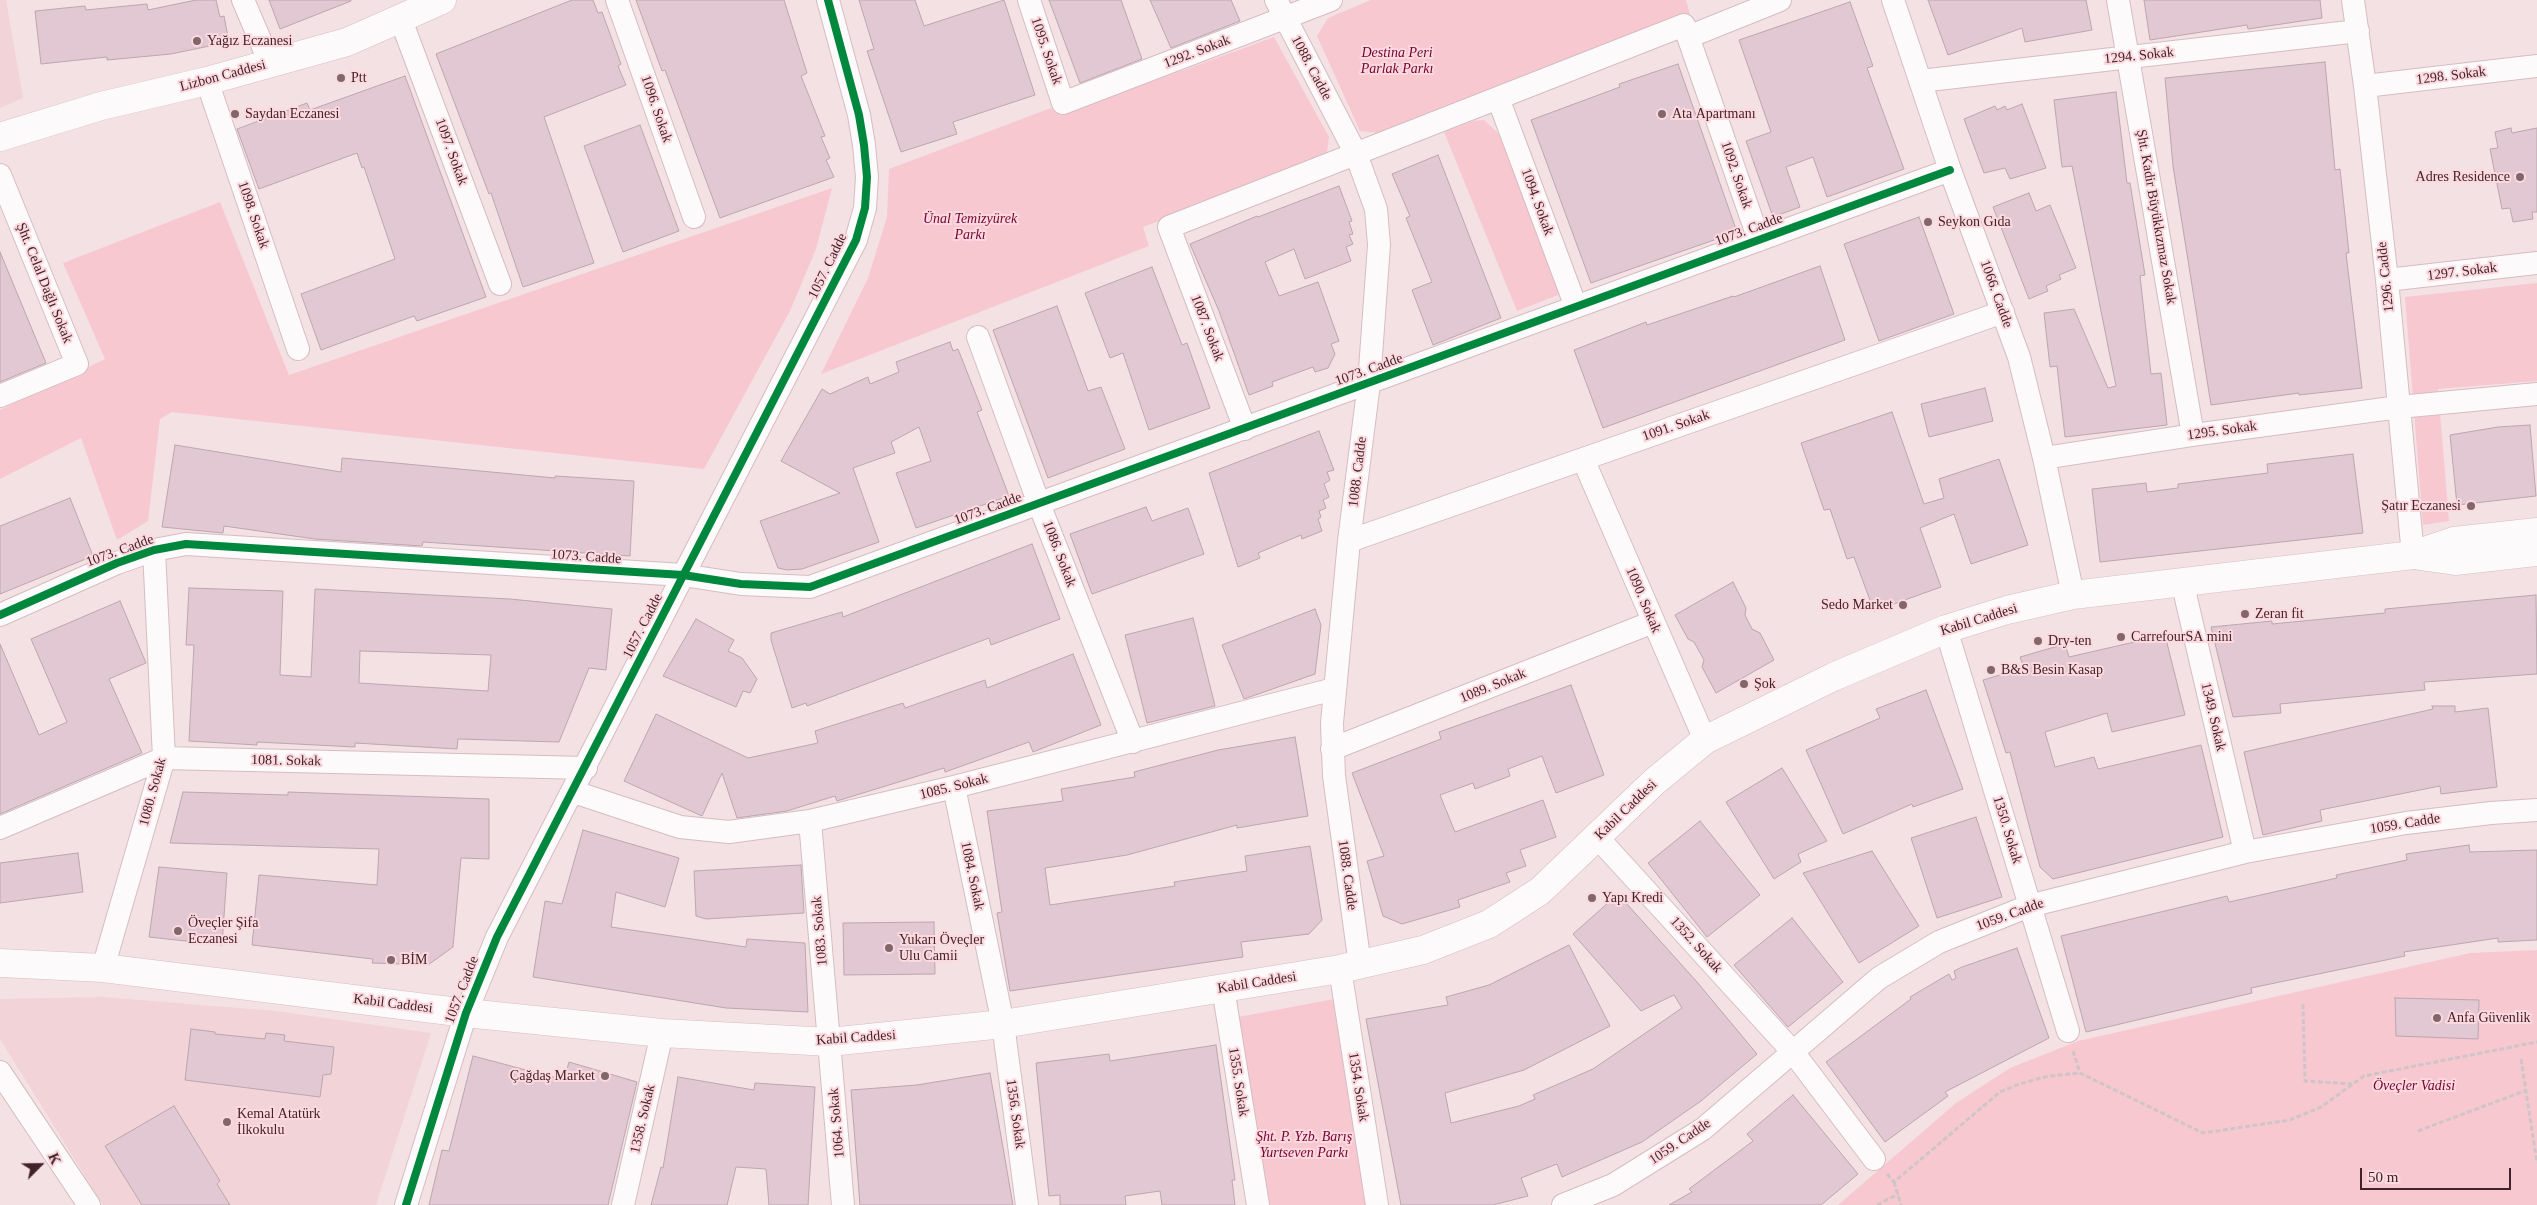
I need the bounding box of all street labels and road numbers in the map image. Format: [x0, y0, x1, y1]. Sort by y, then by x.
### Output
street label: 1095. Sokak [1027, 15, 1065, 87]
street label: 1292. Sokak [1161, 32, 1233, 72]
street label: 1088. Cadde [1287, 33, 1335, 103]
street label: 1294. Sokak [2103, 44, 2175, 68]
street label: Lizbon Caddesi [178, 56, 268, 96]
street label: 1298. Sokak [2415, 63, 2487, 89]
street label: 1096. Sokak [637, 73, 675, 145]
street label: 1097. Sokak [431, 116, 471, 188]
street label: Şht. Kadir Büyükkızmaz Sokak [2132, 128, 2180, 306]
street label: 1092. Sokak [1717, 139, 1755, 211]
street label: 1094. Sokak [1517, 166, 1557, 238]
street label: 1098. Sokak [234, 179, 272, 251]
street label: 1073. Cadde [1713, 210, 1785, 250]
street label: Şht. Celal Dağlı Sokak [12, 220, 76, 346]
street label: 1057. Cadde [805, 231, 851, 301]
street label: 1296. Cadde [2374, 241, 2398, 313]
street label: 1066. Cadde [1976, 258, 2016, 330]
street label: 1297. Sokak [2426, 259, 2498, 285]
street label: 1087. Sokak [1187, 292, 1227, 364]
street label: 1073. Cadde [1333, 350, 1405, 390]
street label: 1091. Sokak [1640, 407, 1712, 445]
street label: 1295. Sokak [2186, 418, 2258, 444]
street label: 1088. Cadde [1345, 436, 1371, 508]
street label: 1073. Cadde [952, 489, 1024, 529]
street label: 1086. Sokak [1039, 518, 1079, 590]
street label: 1073. Cadde [84, 531, 156, 571]
street label: 1073. Cadde [550, 546, 622, 568]
street label: 1090. Sokak [1622, 565, 1664, 635]
street label: 1057. Cadde [619, 591, 667, 661]
street label: Kabil Caddesi [1938, 600, 2020, 640]
street label: 1089. Sokak [1457, 665, 1529, 707]
street label: 1349. Sokak [2197, 681, 2229, 753]
street label: 1081. Sokak [251, 752, 321, 770]
street label: 1080. Sokak [136, 756, 170, 828]
street label: 1085. Sokak [918, 770, 990, 804]
street label: Kabil Caddesi [1591, 776, 1661, 844]
street label: 1350. Sokak [1989, 794, 2025, 866]
street label: 1059. Cadde [2369, 810, 2441, 838]
street label: 1088. Cadde [1334, 839, 1360, 911]
street label: 1084. Sokak [957, 840, 987, 912]
street label: 1083. Sokak [809, 895, 831, 967]
street label: 1059. Cadde [1974, 895, 2046, 935]
street label: 1352. Sokak [1666, 913, 1726, 977]
street label: 1057. Cadde [441, 954, 483, 1026]
street label: Kabil Caddesi [1216, 968, 1298, 998]
street label: Kabil Caddesi [352, 991, 434, 1017]
street label: Kabil Caddesi [816, 1027, 896, 1049]
street label: 1355. Sokak [1224, 1046, 1252, 1118]
street label: 1354. Sokak [1344, 1051, 1372, 1123]
street label: 1356. Sokak [1002, 1078, 1028, 1150]
street label: 1358. Sokak [627, 1083, 659, 1155]
street label: 1064. Sokak [826, 1087, 848, 1159]
street label: 1059. Cadde [1646, 1115, 1714, 1169]

